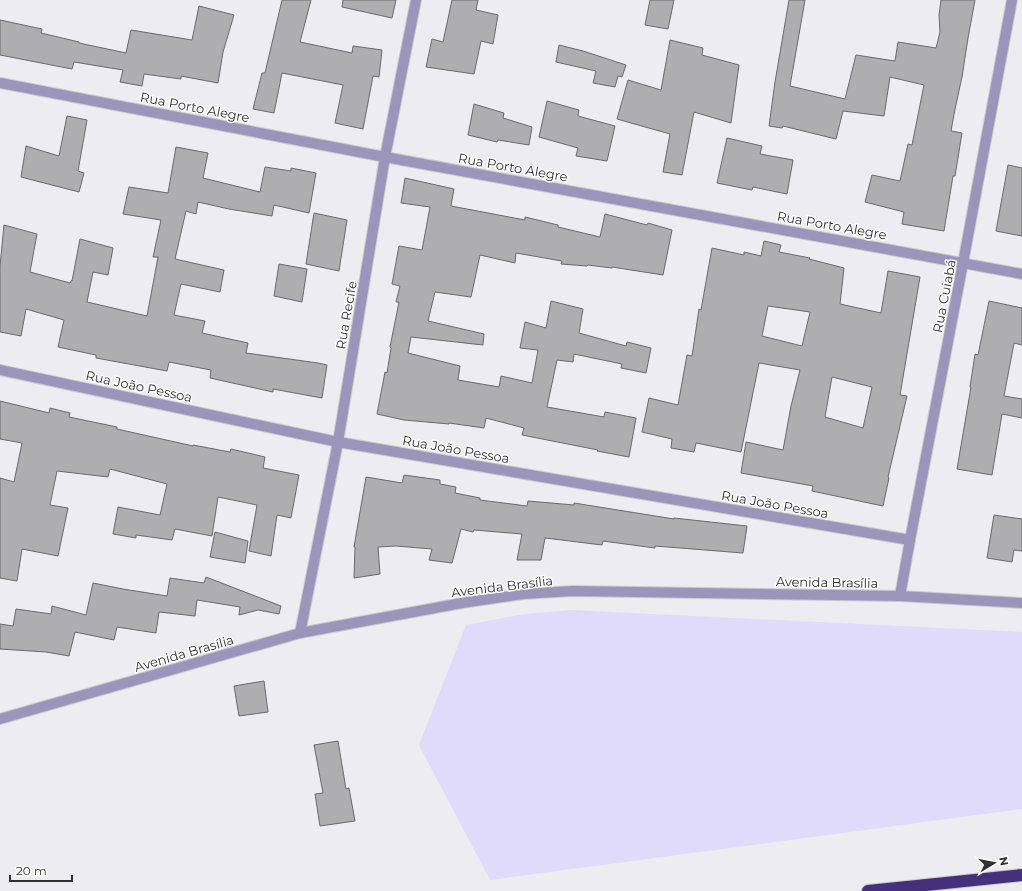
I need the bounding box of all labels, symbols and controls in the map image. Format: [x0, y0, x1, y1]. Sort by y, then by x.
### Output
street label: Rua Porto Alegre [139, 89, 251, 125]
street label: Rua Porto Alegre [457, 149, 569, 185]
street label: Rua Porto Alegre [776, 207, 888, 243]
street label: Rua Cuiabá [929, 258, 959, 334]
street label: Rua Recife [332, 279, 360, 351]
street label: Rua João Pessoa [84, 367, 194, 405]
street label: Rua João Pessoa [401, 432, 511, 466]
street label: Rua João Pessoa [720, 487, 830, 521]
street label: Avenida Brasília [450, 572, 554, 600]
street label: Avenida Brasília [776, 573, 878, 591]
street label: Avenida Brasília [133, 631, 235, 675]
north arrow [974, 843, 1014, 883]
text: N [996, 856, 1012, 867]
scale bar [10, 857, 72, 883]
text: 20 m [16, 863, 47, 878]

